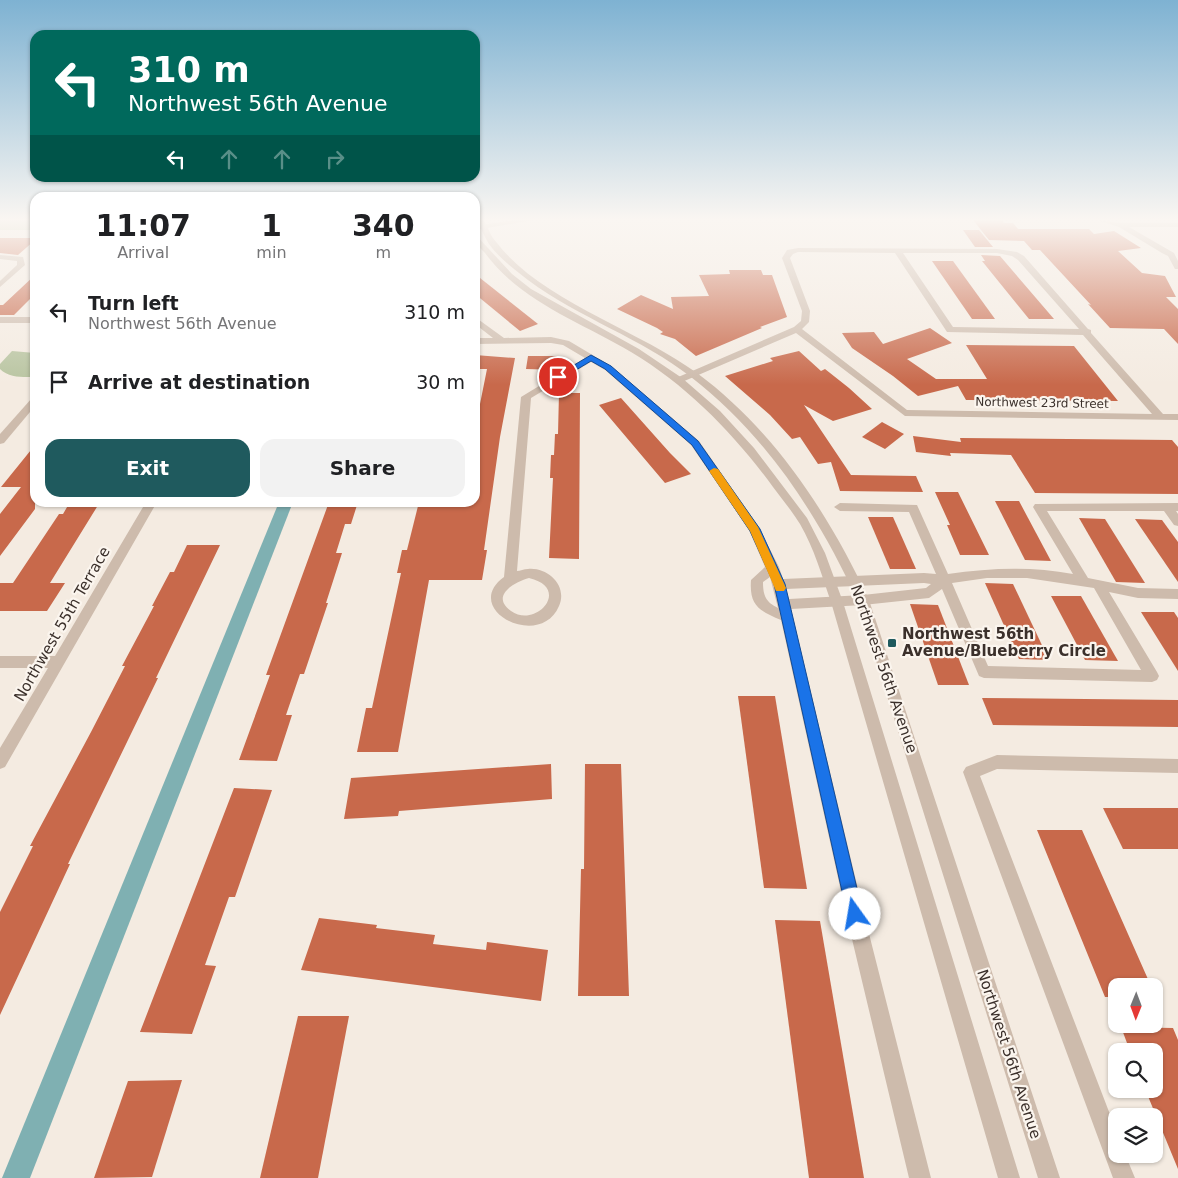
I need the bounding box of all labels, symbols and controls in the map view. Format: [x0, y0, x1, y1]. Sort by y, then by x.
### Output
icon: left [45, 50, 110, 115]
text: 310 m [128, 50, 250, 90]
text: Northwest 56th Avenue [128, 91, 387, 116]
icon: left [162, 145, 190, 173]
icon: ahead [215, 145, 243, 173]
icon: ahead [268, 145, 296, 173]
icon: right [321, 145, 349, 173]
text: 11:07 [95, 208, 191, 243]
text: 1 [261, 208, 282, 243]
text: 340 [352, 208, 415, 243]
text: Arrival [117, 243, 169, 262]
text: min [256, 243, 287, 262]
text: m [375, 243, 391, 262]
text: Turn left [88, 292, 179, 314]
icon: left [45, 298, 73, 326]
text: 310 m [404, 301, 465, 323]
text: Northwest 56th Avenue [88, 314, 277, 333]
pin [537, 356, 579, 398]
icon: arrive [544, 363, 572, 391]
icon: arrive [45, 368, 73, 396]
text: Arrive at destination [88, 371, 310, 393]
text: 30 m [416, 371, 465, 393]
street label: Northwest 23rd Street [975, 395, 1109, 411]
button: Exit [45, 439, 250, 497]
button: Share [260, 439, 465, 497]
street label: Northwest 55th Terrace [10, 543, 114, 705]
street label: Northwest 56th Avenue [847, 582, 921, 756]
place label: Northwest 56th Avenue/Blueberry Circle [902, 625, 1106, 660]
marker: Northwest 56th Avenue/Blueberry Circle [886, 637, 898, 649]
position arrow [828, 887, 880, 939]
street label: Northwest 56th Avenue [973, 967, 1045, 1141]
north arrow [1108, 978, 1162, 1032]
map controls [1108, 978, 1163, 1163]
button: search [1108, 1043, 1163, 1098]
button: layers [1108, 1108, 1163, 1163]

